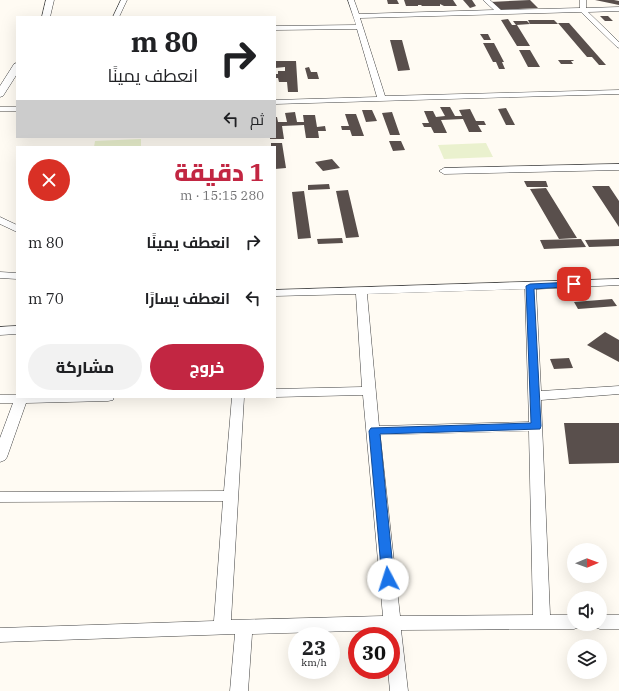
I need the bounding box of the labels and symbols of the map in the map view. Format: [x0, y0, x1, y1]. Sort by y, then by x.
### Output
pin [557, 267, 591, 301]
north arrow [567, 543, 607, 583]
position arrow [367, 558, 409, 600]
speed limit sign: 30 [348, 627, 400, 679]

